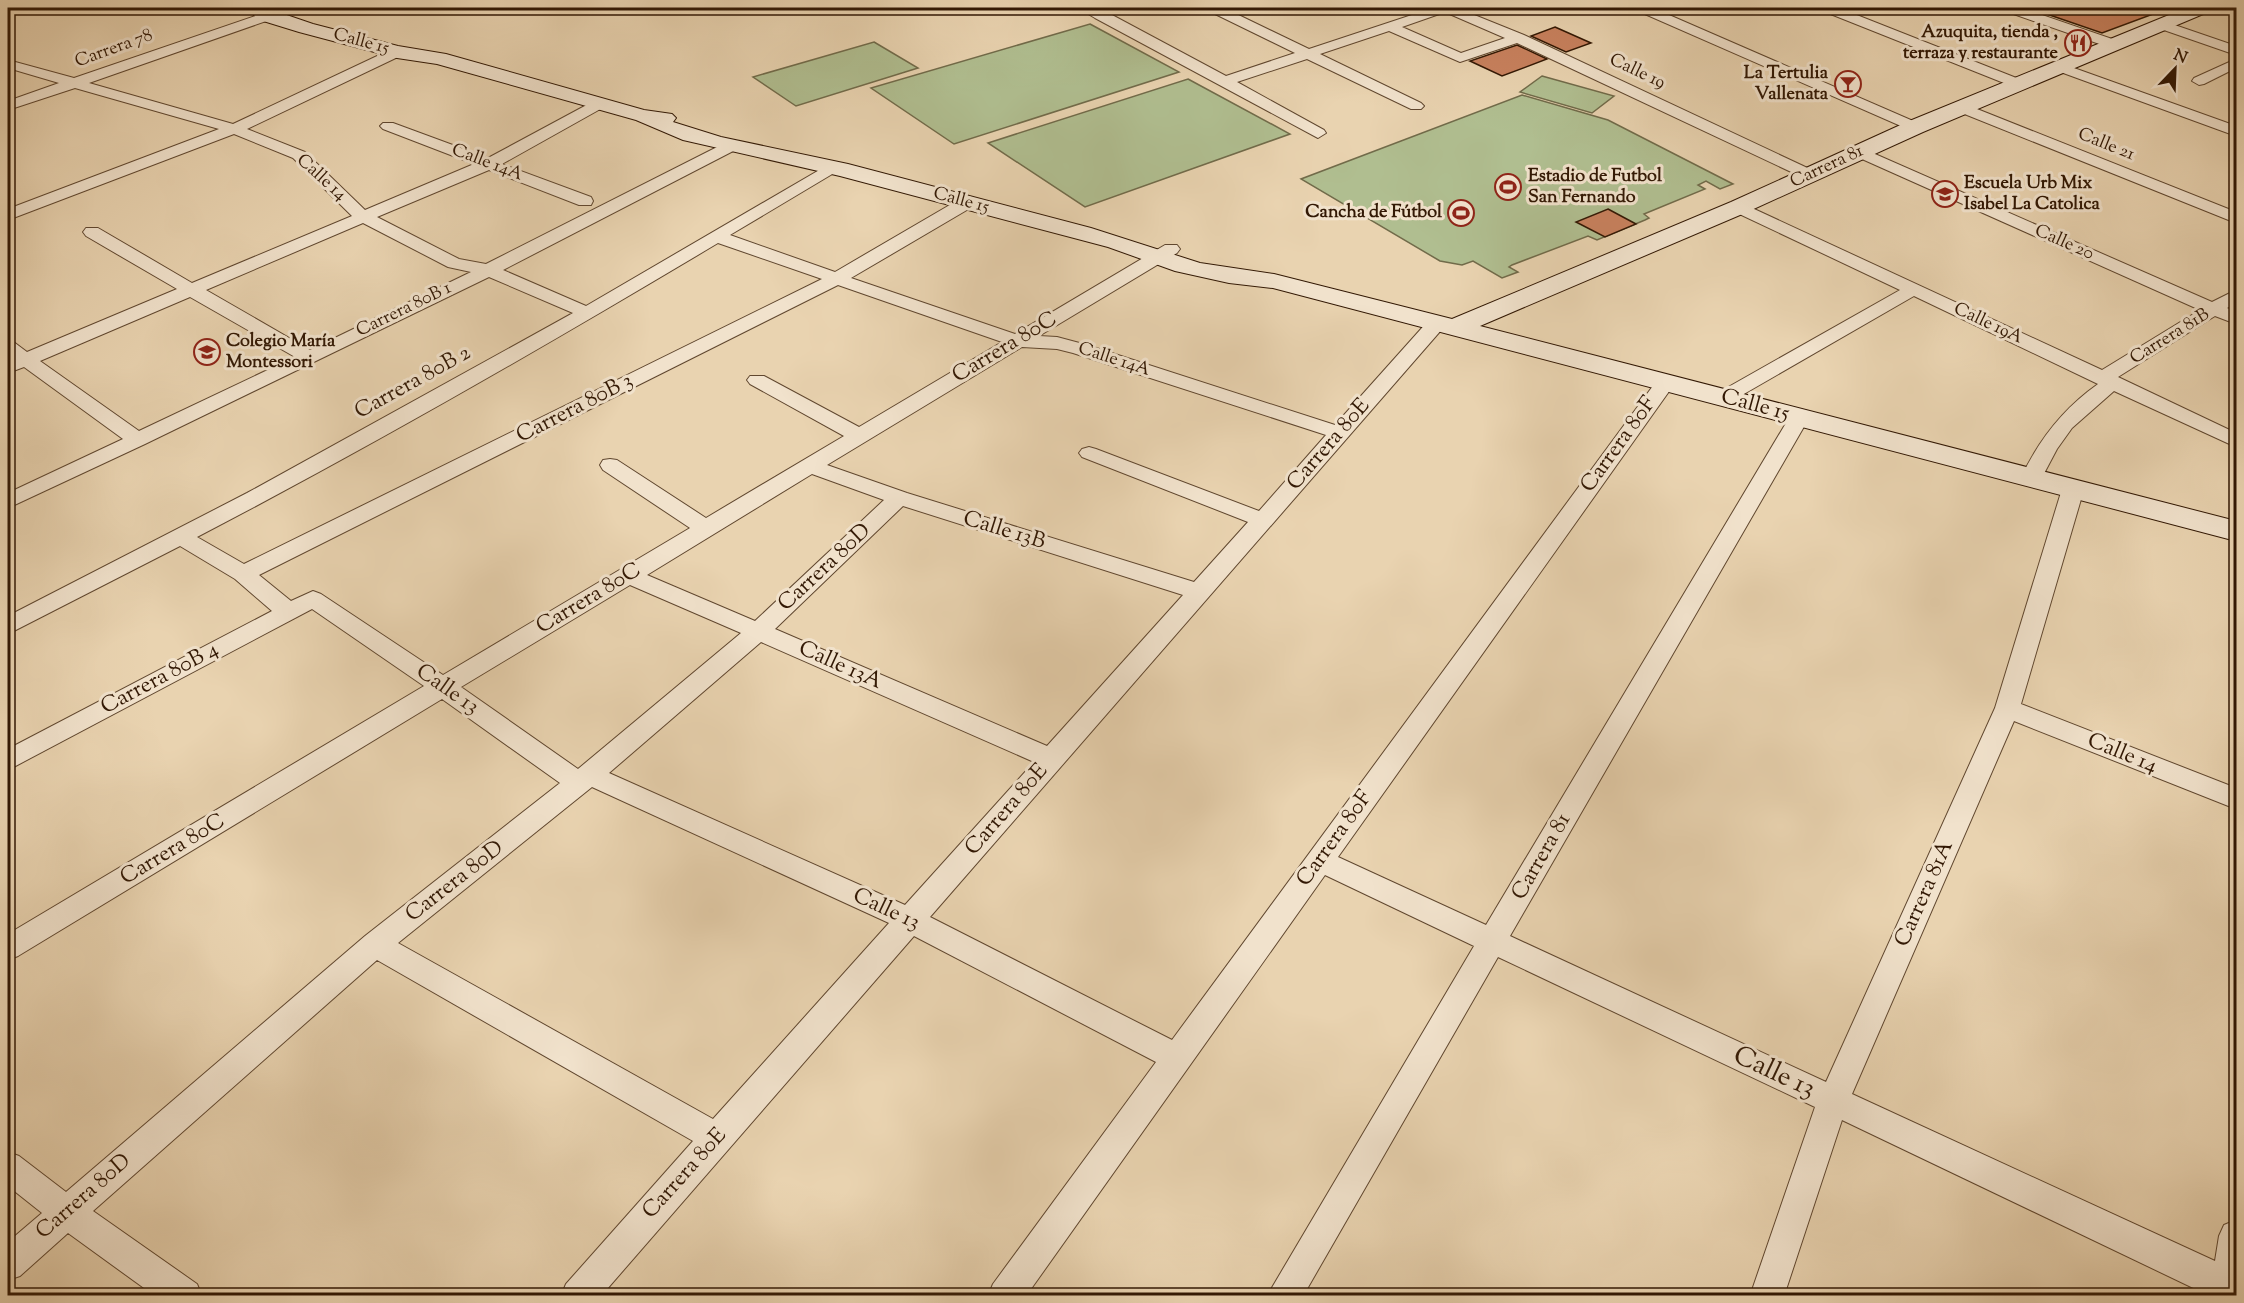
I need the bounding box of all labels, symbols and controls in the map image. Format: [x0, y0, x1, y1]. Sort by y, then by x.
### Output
place label: Azuquita, tienda , terraza y restaurante [1903, 20, 2059, 67]
street label: Calle 15 [330, 22, 392, 62]
street label: Carrera 78 [71, 23, 157, 75]
restaurant icon: Azuquita, tienda , terraza y restaurante [2063, 28, 2093, 58]
north arrow [2145, 39, 2205, 99]
text: N [2170, 44, 2190, 71]
street label: Calle 19 [1605, 48, 1670, 96]
place label: La Tertulia Vallenata [1744, 61, 1829, 108]
bar icon: La Tertulia Vallenata [1833, 69, 1863, 99]
street label: Calle 21 [2074, 122, 2138, 168]
street label: Calle 14A [448, 138, 527, 189]
street label: Carrera 81 [1786, 139, 1868, 195]
street label: Calle 14 [290, 148, 352, 208]
place label: Estadio de Futbol San Fernando [1528, 164, 1663, 211]
place label: Escuela Urb Mix Isabel La Catolica [1964, 171, 2101, 218]
sports icon: Estadio de Futbol San Fernando [1493, 172, 1523, 202]
school or university icon: Escuela Urb Mix Isabel La Catolica [1930, 179, 1960, 209]
street label: Calle 15 [930, 181, 992, 221]
sports icon: Cancha de Fútbol [1446, 198, 1476, 228]
place label: Cancha de Fútbol [1305, 200, 1443, 226]
street label: Calle 20 [2030, 218, 2098, 268]
street label: Carrera 80B 1 [352, 276, 456, 344]
street label: Calle 19A [1949, 297, 2027, 352]
street label: Carrera 81B [2125, 302, 2215, 372]
street label: Carrera 80C [946, 304, 1064, 392]
place label: Colegio María Montessori [226, 329, 336, 376]
street label: Calle 14A [1075, 336, 1154, 384]
school or university icon: Colegio María Montessori [192, 337, 222, 367]
street label: Carrera 80B 2 [349, 338, 477, 428]
street label: Carrera 80B 3 [511, 366, 639, 452]
street label: Calle 15 [1717, 382, 1793, 431]
street label: Carrera 80F [1573, 390, 1665, 500]
street label: Carrera 80E [1280, 392, 1378, 498]
street label: Calle 13B [959, 503, 1049, 559]
street label: Carrera 80D [771, 516, 879, 620]
street label: Carrera 80C [530, 555, 648, 643]
street label: Calle 13A [793, 633, 887, 699]
street label: Carrera 80B 4 [95, 635, 225, 723]
street label: Calle 13 [409, 657, 485, 723]
street label: Calle 14 [2082, 725, 2162, 783]
street label: Carrera 80E [958, 757, 1056, 863]
street label: Carrera 80F [1289, 784, 1381, 894]
street label: Carrera 80C [114, 806, 232, 894]
street label: Carrera 81 [1504, 807, 1580, 906]
street label: Carrera 80D [399, 833, 511, 931]
street label: Carrera 81A [1887, 836, 1963, 952]
street label: Calle 13 [847, 881, 925, 939]
street label: Calle 13 [1726, 1037, 1822, 1109]
street label: Carrera 80E [635, 1121, 735, 1227]
street label: Carrera 80D [29, 1146, 139, 1248]

